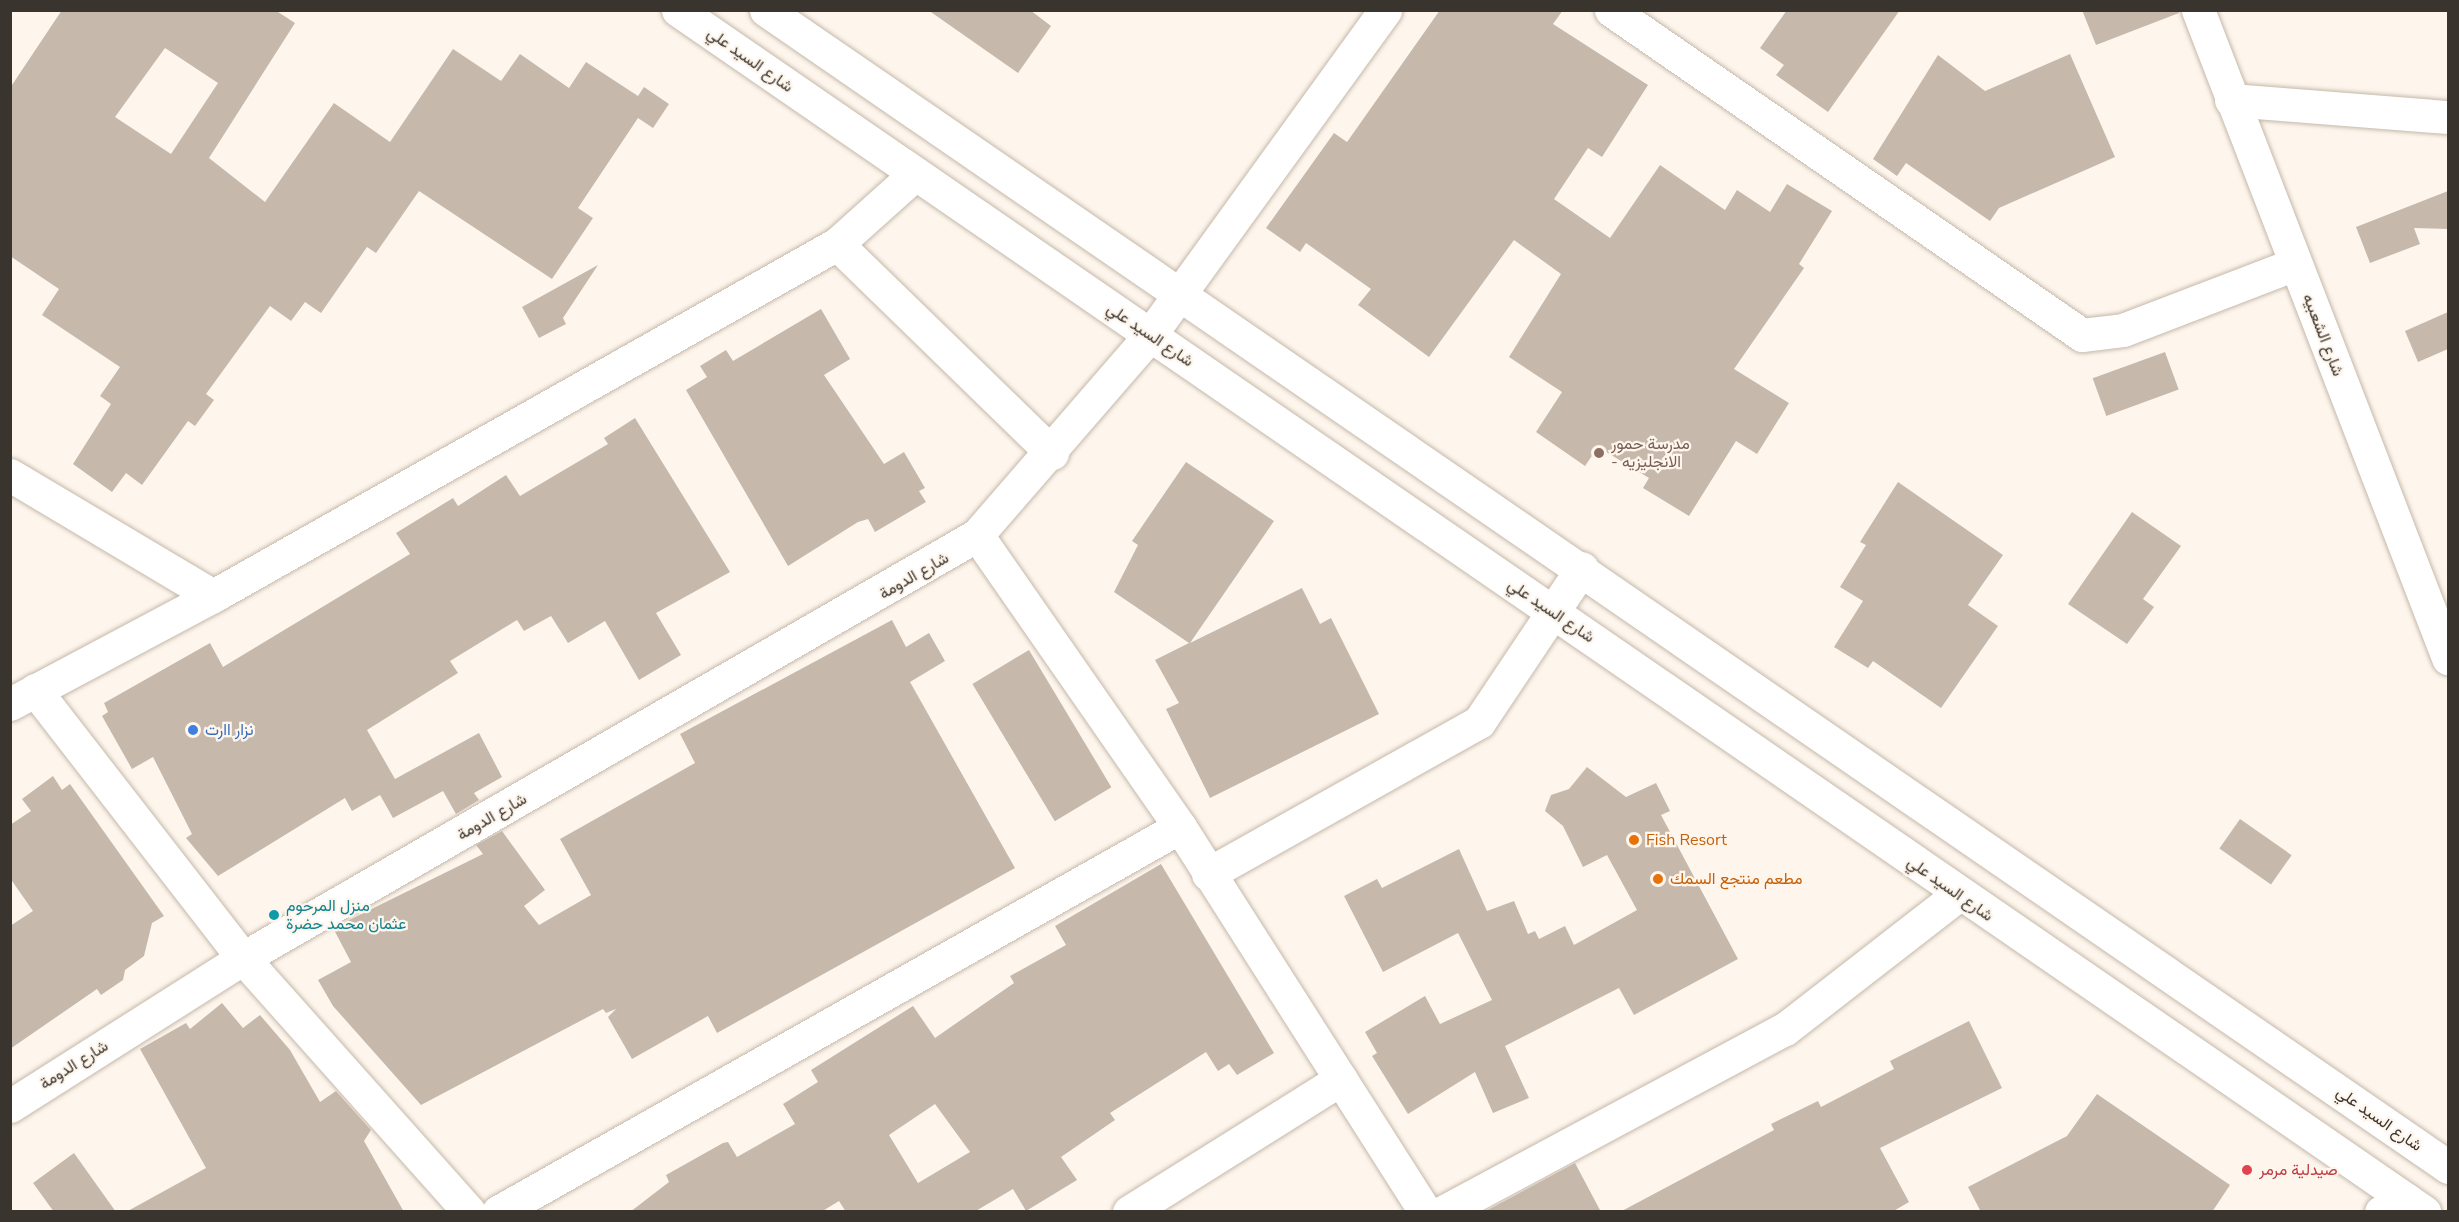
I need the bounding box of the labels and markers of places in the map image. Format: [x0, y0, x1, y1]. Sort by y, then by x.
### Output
place label: مدرسة حمور - الانجليزيه [1611, 434, 1690, 472]
marker: مدرسة حمور - الانجليزيه [1592, 446, 1606, 460]
place label: نزار اارت [205, 720, 254, 740]
marker: نزار اارت [186, 723, 200, 737]
place label: Fish Resort [1646, 830, 1727, 850]
marker: Fish Resort [1627, 833, 1641, 847]
place label: مطعم منتجع السمك [1670, 869, 1803, 889]
marker: مطعم منتجع السمك [1651, 872, 1665, 886]
place label: منزل المرحوم عثمان محمد حضرة [286, 896, 406, 934]
marker: منزل المرحوم عثمان محمد حضرة [267, 908, 281, 922]
place label: صيدلية مرمر [2259, 1160, 2338, 1180]
marker: صيدلية مرمر [2240, 1163, 2254, 1177]

